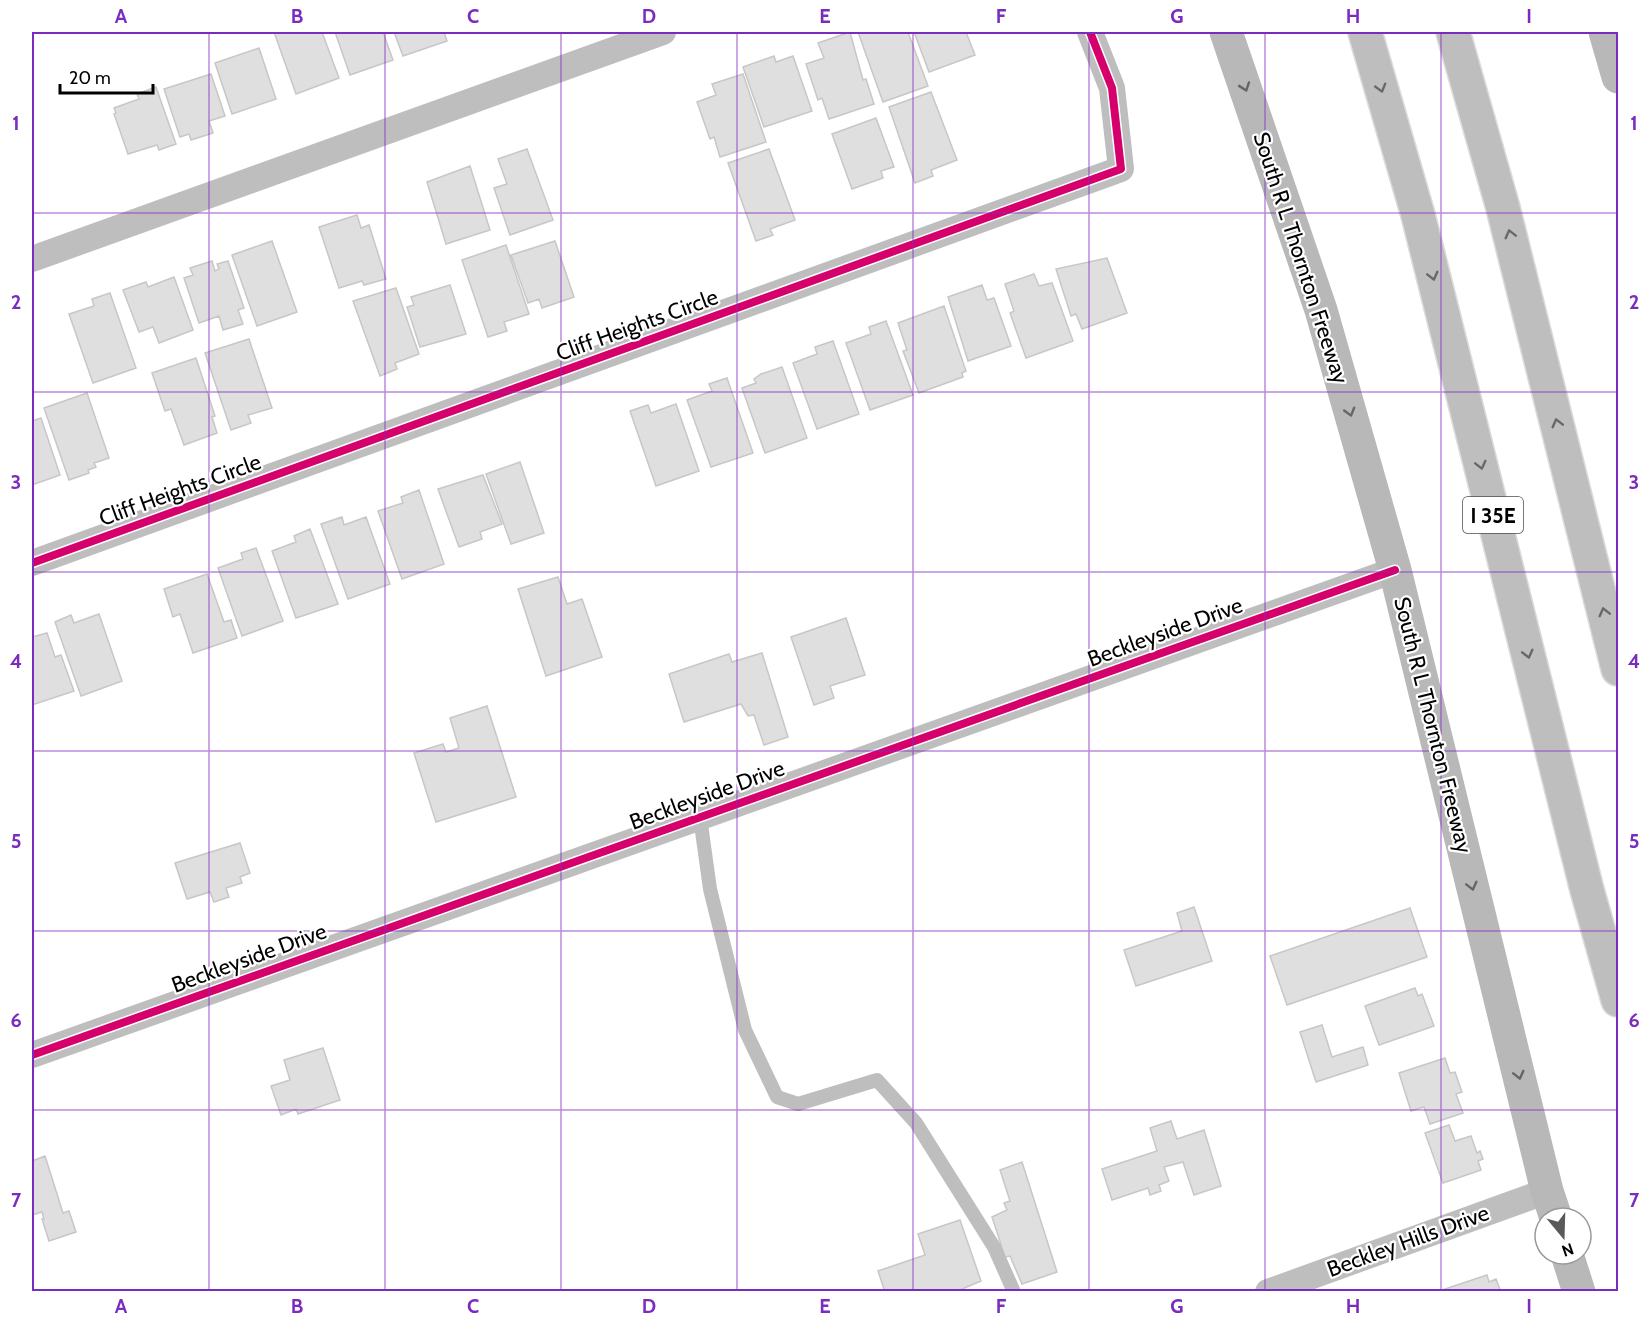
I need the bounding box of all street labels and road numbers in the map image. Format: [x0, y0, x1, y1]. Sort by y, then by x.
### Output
street label: South R L Thornton Freeway [1248, 129, 1354, 387]
street label: Cliff Heights Circle [552, 283, 722, 367]
street label: Cliff Heights Circle [95, 448, 265, 532]
road number: I 35E [1463, 497, 1523, 533]
street label: Beckleyside Drive [1084, 591, 1246, 673]
street label: South R L Thornton Freeway [1388, 594, 1478, 856]
street label: Beckleyside Drive [626, 754, 788, 836]
street label: Beckleyside Drive [168, 917, 330, 999]
street label: Beckley Hills Drive [1323, 1199, 1493, 1283]

